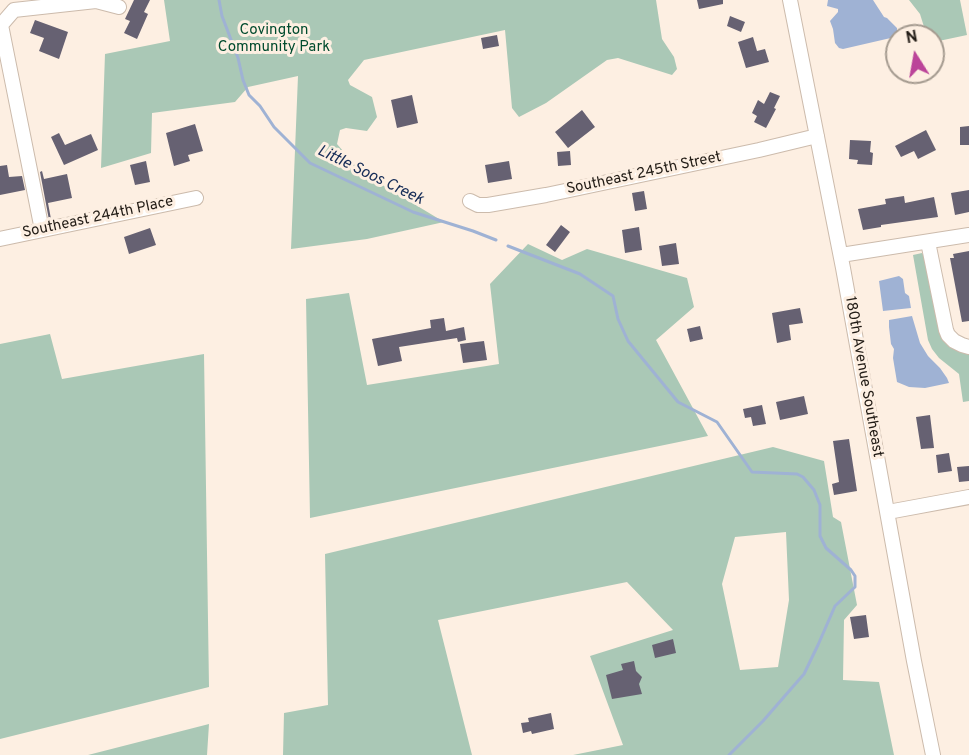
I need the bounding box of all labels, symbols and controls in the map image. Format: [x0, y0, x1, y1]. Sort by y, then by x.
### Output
park label: Covington Community Park [218, 22, 330, 57]
north arrow [885, 24, 945, 84]
text: N [904, 27, 919, 49]
water label: Little Soos Creek [314, 142, 426, 210]
street label: Southeast 245th Street [565, 149, 723, 199]
street label: Southeast 244th Place [21, 193, 175, 243]
street label: 180th Avenue Southeast [840, 295, 886, 459]

